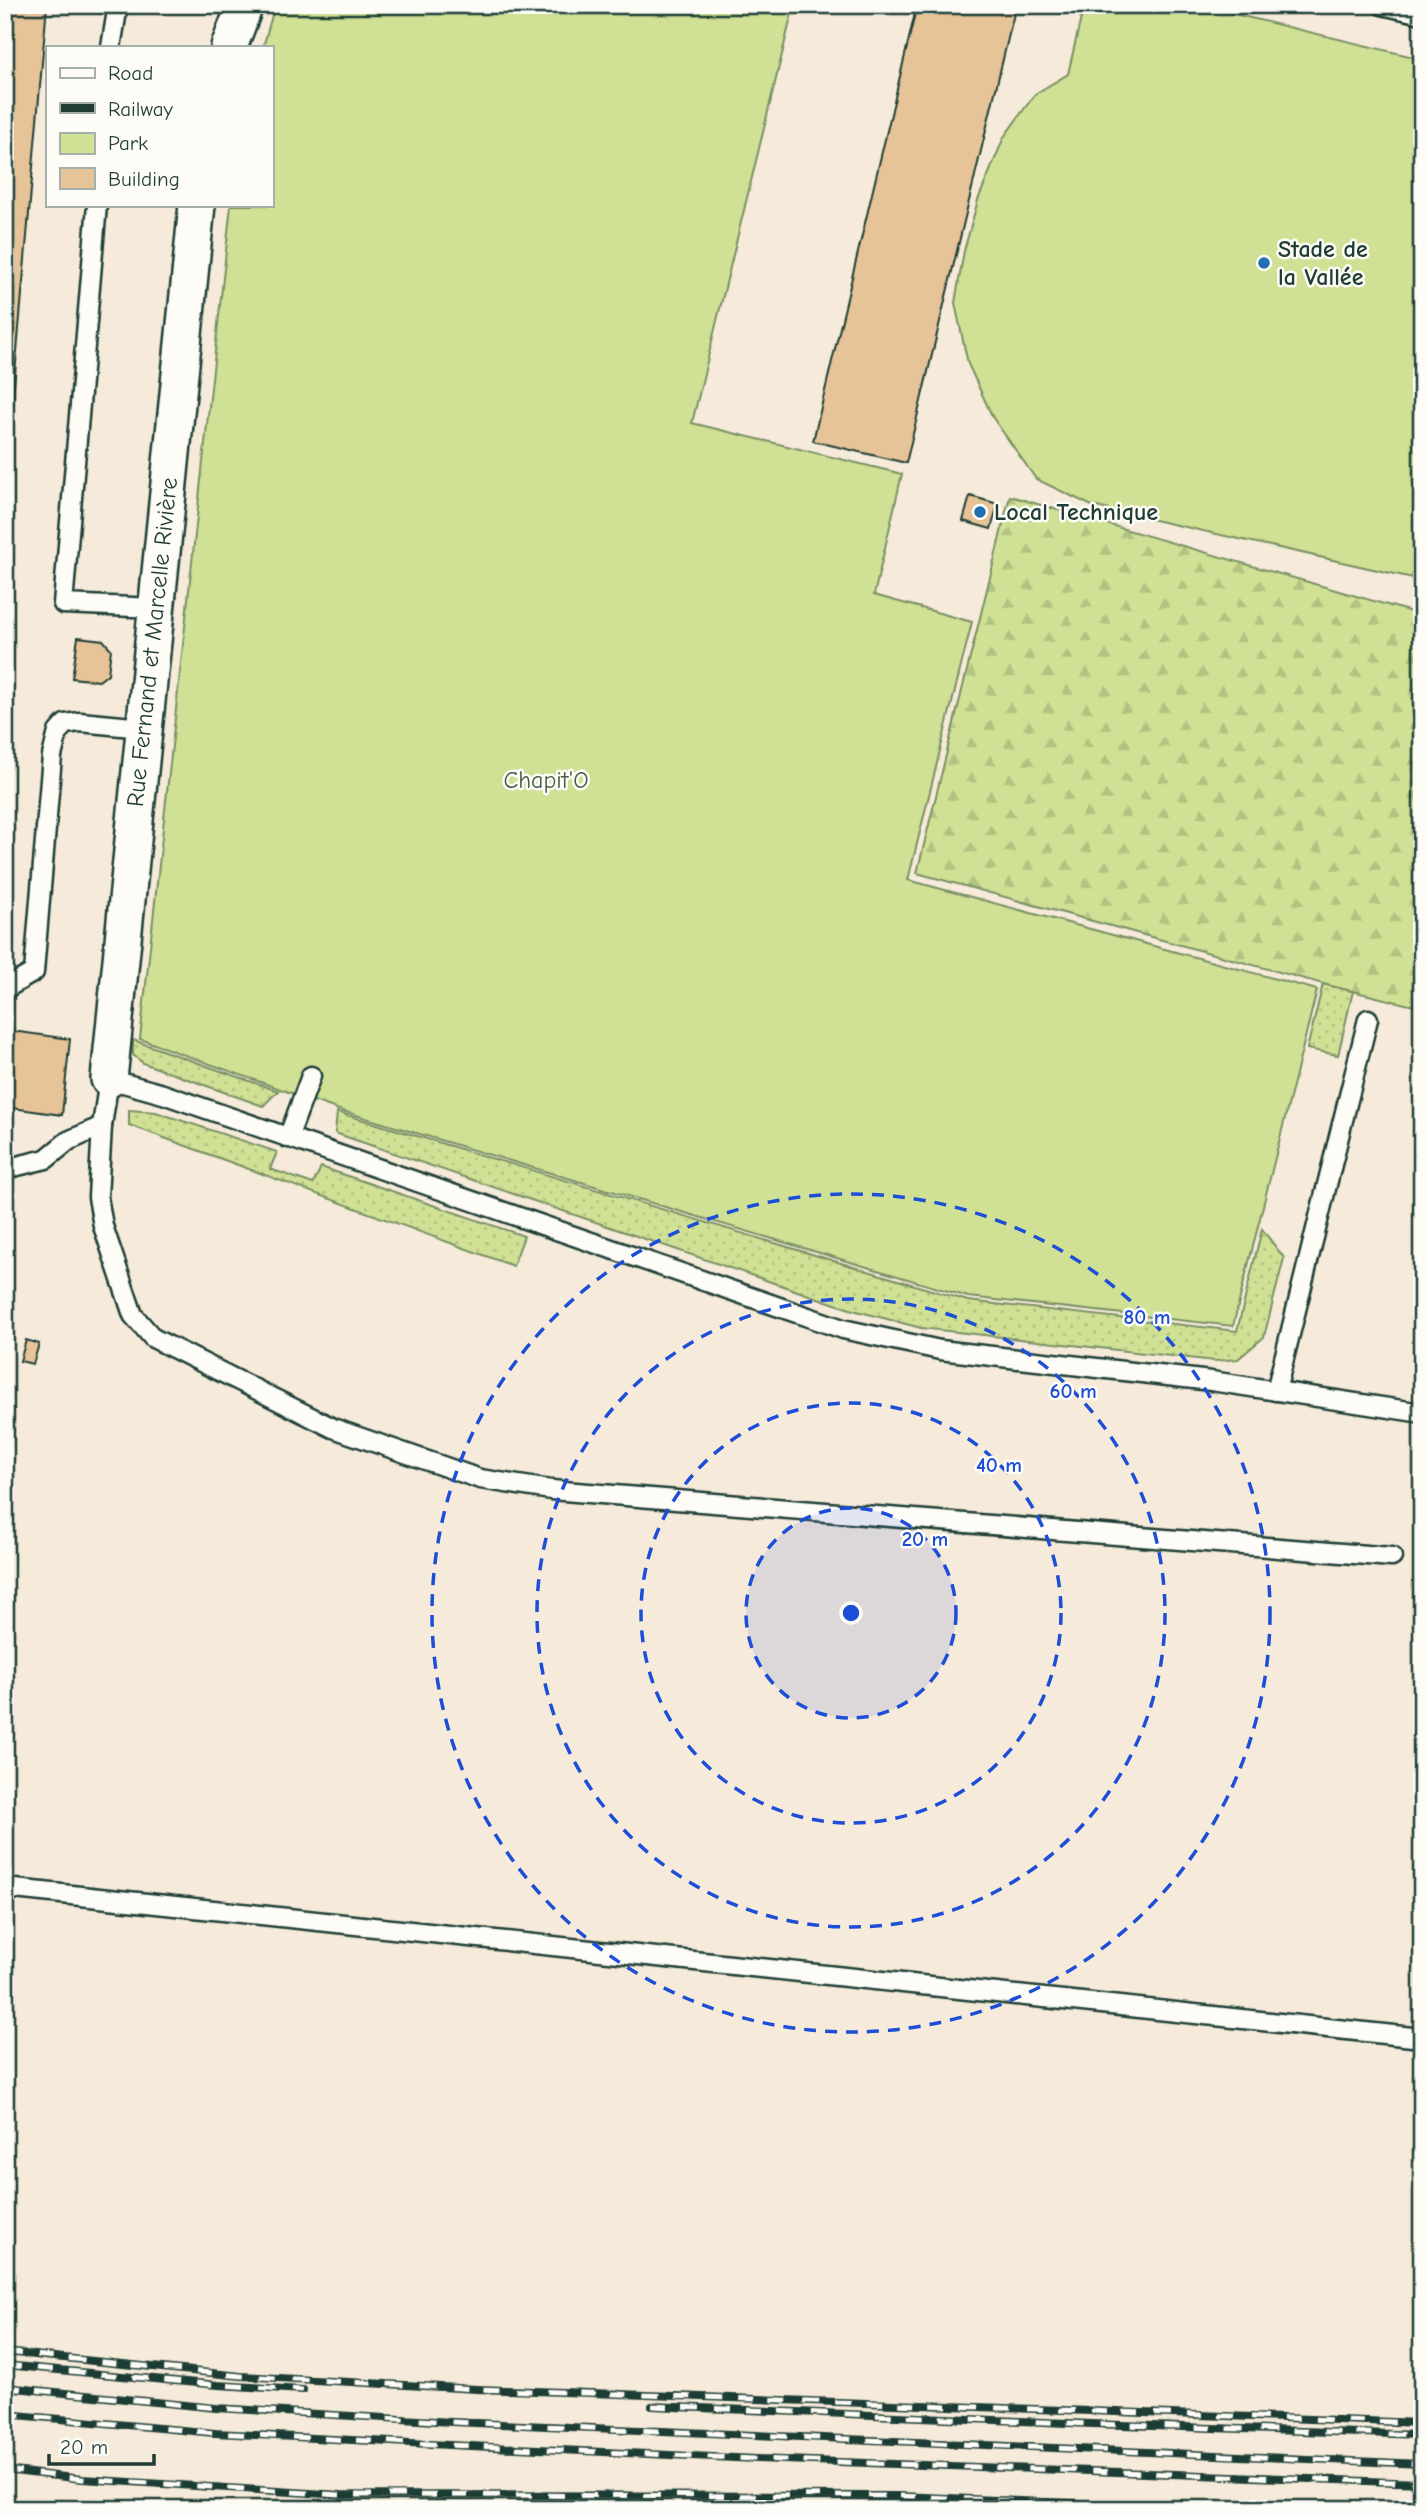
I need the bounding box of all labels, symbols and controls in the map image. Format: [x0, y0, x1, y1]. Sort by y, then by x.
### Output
legend [46, 46, 273, 206]
text: Road [108, 61, 153, 85]
text: Railway [108, 97, 173, 121]
text: Park [108, 131, 148, 155]
text: Building [108, 167, 180, 191]
place label: Stade de la Vallée [1278, 235, 1368, 291]
marker: Stade de la Vallée [1256, 255, 1272, 271]
street label: Rue Fernand et Marcelle Rivière [121, 476, 183, 808]
place label: Local Technique [994, 498, 1158, 526]
marker: Local Technique [972, 504, 988, 520]
park label: Chapit'O [503, 766, 589, 794]
text: 80 m [1124, 1305, 1170, 1329]
text: 60 m [1049, 1379, 1097, 1403]
text: 40 m [976, 1453, 1022, 1477]
text: 20 m [902, 1527, 948, 1551]
centre of rings [839, 1601, 863, 1625]
scale bar [49, 2423, 154, 2467]
text: 20 m [60, 2435, 108, 2459]

